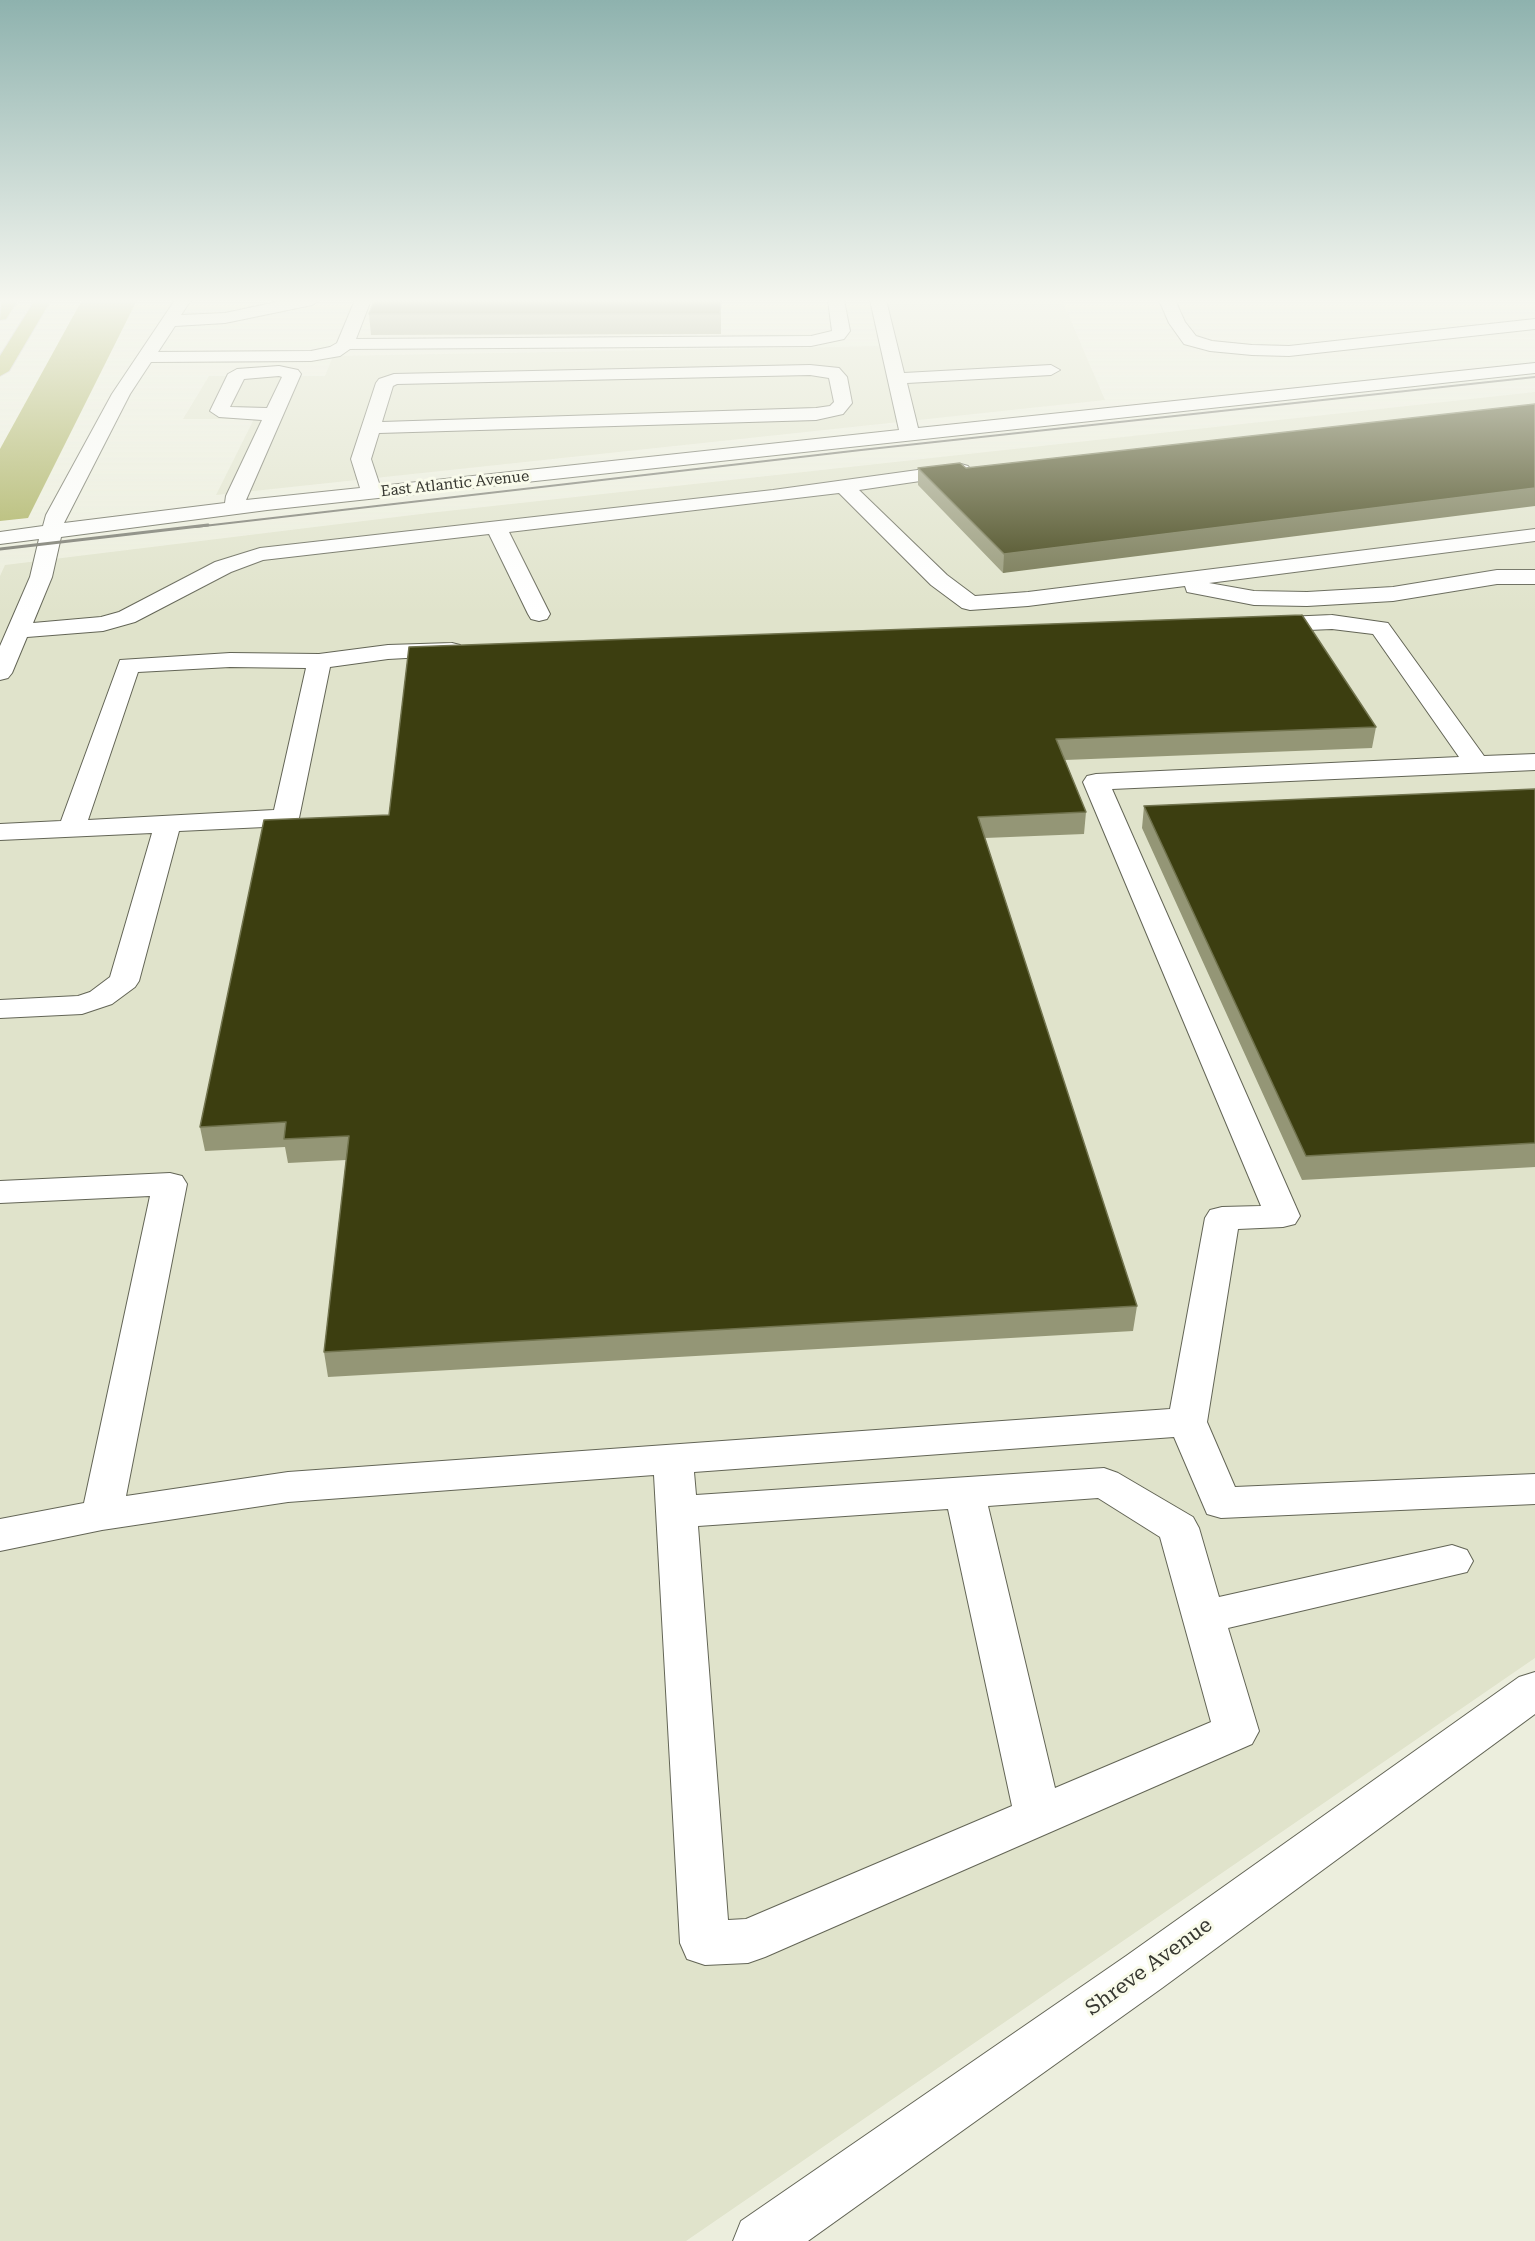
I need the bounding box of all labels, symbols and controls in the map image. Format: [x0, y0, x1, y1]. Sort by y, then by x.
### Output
street label: East Atlantic Avenue [380, 467, 530, 501]
street label: Shreve Avenue [1081, 1913, 1217, 2021]

